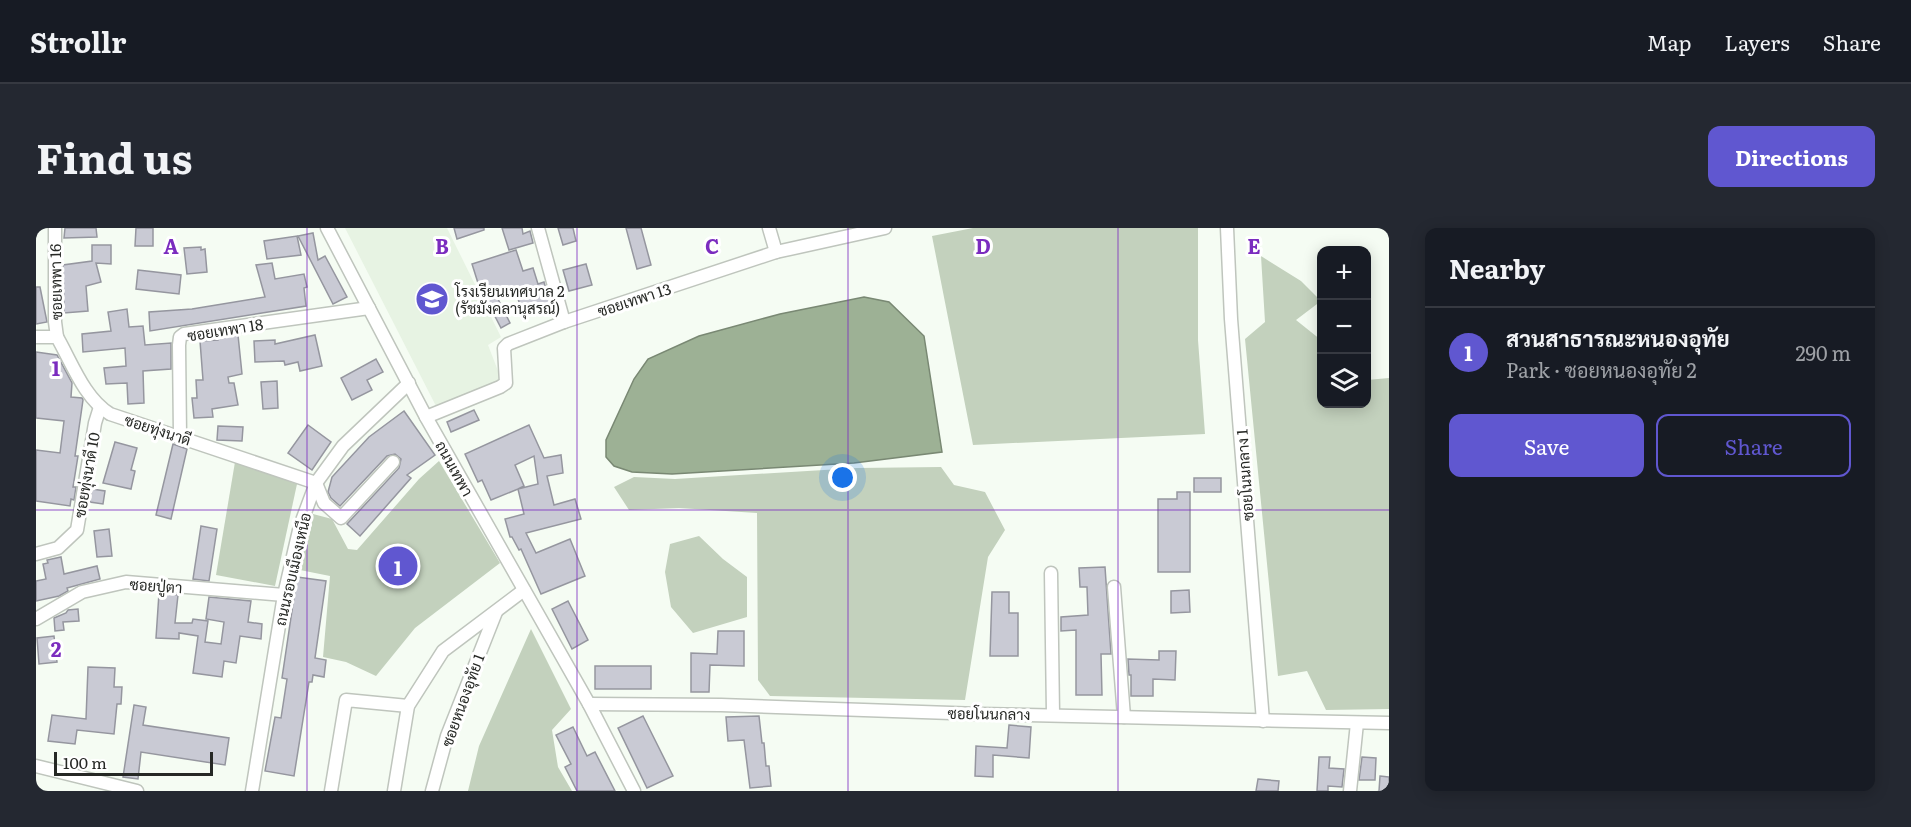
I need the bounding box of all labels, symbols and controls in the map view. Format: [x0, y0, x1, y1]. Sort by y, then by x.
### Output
text: Strollr [30, 20, 126, 62]
text: Map [1647, 26, 1692, 57]
text: Layers [1725, 26, 1790, 57]
text: Share [1823, 26, 1881, 57]
text: Find us [36, 125, 193, 187]
button: Directions [1708, 126, 1875, 187]
text: A [163, 230, 179, 260]
text: B [435, 230, 449, 260]
text: C [705, 230, 719, 260]
text: D [975, 230, 991, 260]
text: E [1247, 230, 1261, 260]
street label: ซอยเทพา 16 [43, 244, 67, 320]
map controls [1317, 246, 1371, 408]
button: + [1317, 246, 1371, 300]
text: Nearby [1449, 248, 1545, 287]
street label: ซอยเทพา 13 [594, 276, 674, 322]
place label: โรงเรียนเทศบาล 2 (รัชมังคลานุสรณ์) [454, 279, 565, 320]
school or university icon: โรงเรียนเทศบาล 2 (รัชมังคลานุสรณ์) [414, 281, 450, 317]
button: − [1317, 300, 1371, 354]
street label: ซอยเทพา 18 [185, 312, 265, 346]
text: สวนสาธารณะหนองอุทัย [1506, 321, 1730, 354]
text: 1 [1464, 337, 1473, 367]
text: 290 m [1795, 337, 1851, 367]
text: 1 [52, 352, 60, 382]
button: layers [1317, 354, 1371, 408]
text: Park · ซอยหนองอุทัย 2 [1506, 354, 1697, 384]
street label: ซอยทุ่งนาดี [121, 407, 194, 452]
button: Save [1449, 414, 1644, 477]
button: Share [1656, 414, 1851, 477]
street label: ซอยโนนกลาง 1 [1229, 428, 1259, 522]
street label: ซอยทุ่งนาดี 10 [67, 430, 106, 520]
street label: ถนนเทพา [430, 436, 480, 500]
your location [828, 463, 857, 492]
street label: ถนนรอบเมืองเหนือ [268, 510, 316, 628]
pin: 1 [378, 544, 418, 588]
street label: ซอยปู่ตา [129, 572, 183, 598]
text: 2 [51, 633, 62, 663]
street label: ซอยหนองอุทัย 1 [434, 650, 490, 750]
street label: ซอยโนนกลาง [947, 701, 1031, 725]
scale bar [54, 749, 213, 776]
text: 100 m [63, 750, 107, 774]

